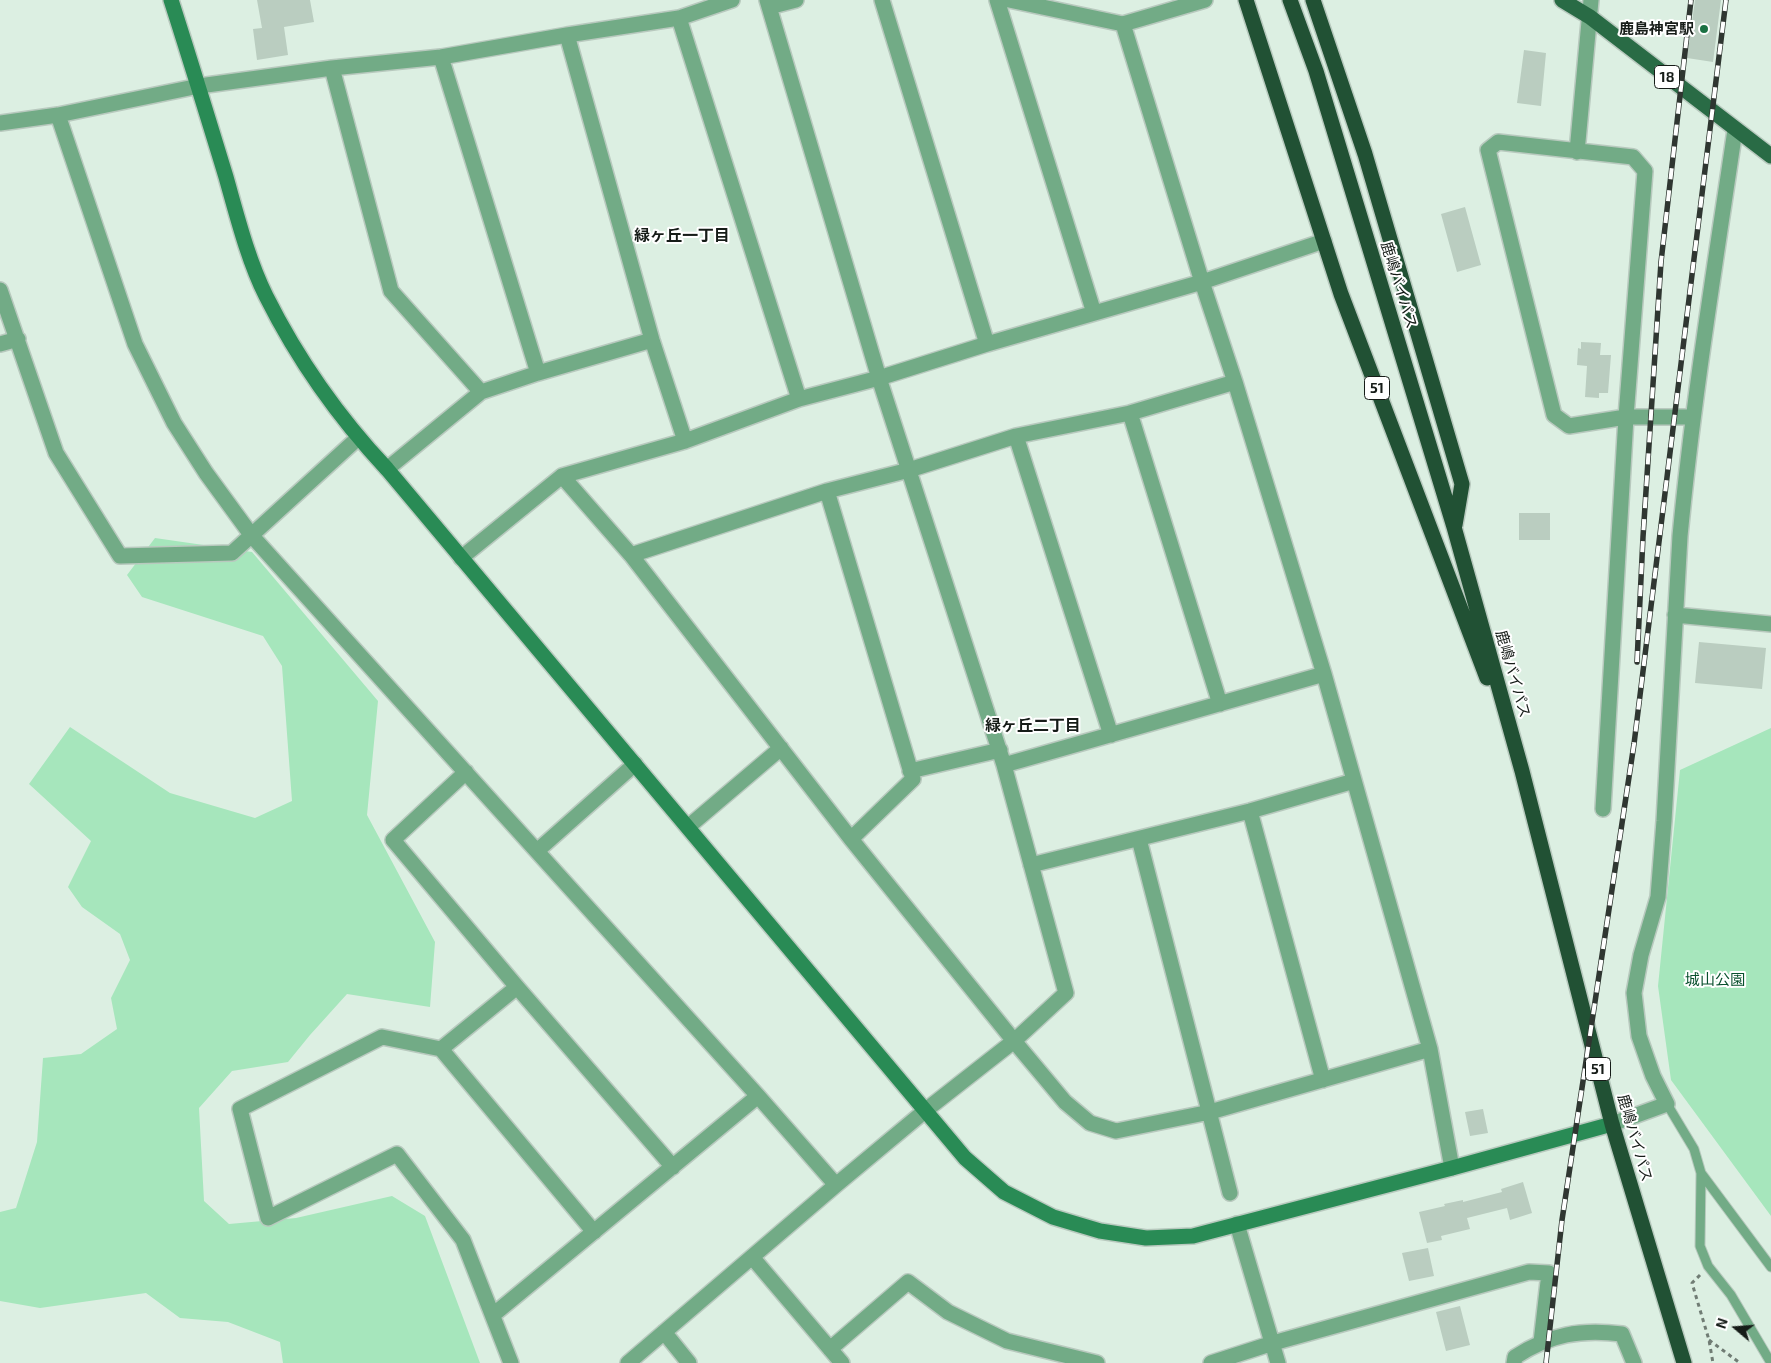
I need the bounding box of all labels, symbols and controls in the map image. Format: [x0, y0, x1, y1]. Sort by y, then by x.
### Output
place label: 鹿島神宮駅 [1619, 20, 1694, 38]
marker: 鹿島神宮駅 [1698, 23, 1710, 35]
road number: 18 [1654, 66, 1680, 88]
district label: 緑ヶ丘一丁目 [634, 226, 730, 246]
street label: 鹿嶋バイパス [1377, 239, 1421, 331]
road number: 51 [1364, 376, 1390, 399]
street label: 鹿嶋バイパス [1492, 628, 1534, 720]
district label: 緑ヶ丘二丁目 [985, 716, 1081, 736]
park label: 城山公園 [1685, 971, 1745, 989]
road number: 51 [1586, 1058, 1610, 1080]
street label: 鹿嶋バイパス [1614, 1092, 1656, 1184]
north arrow [1711, 1303, 1761, 1353]
text: N [1712, 1316, 1731, 1331]

